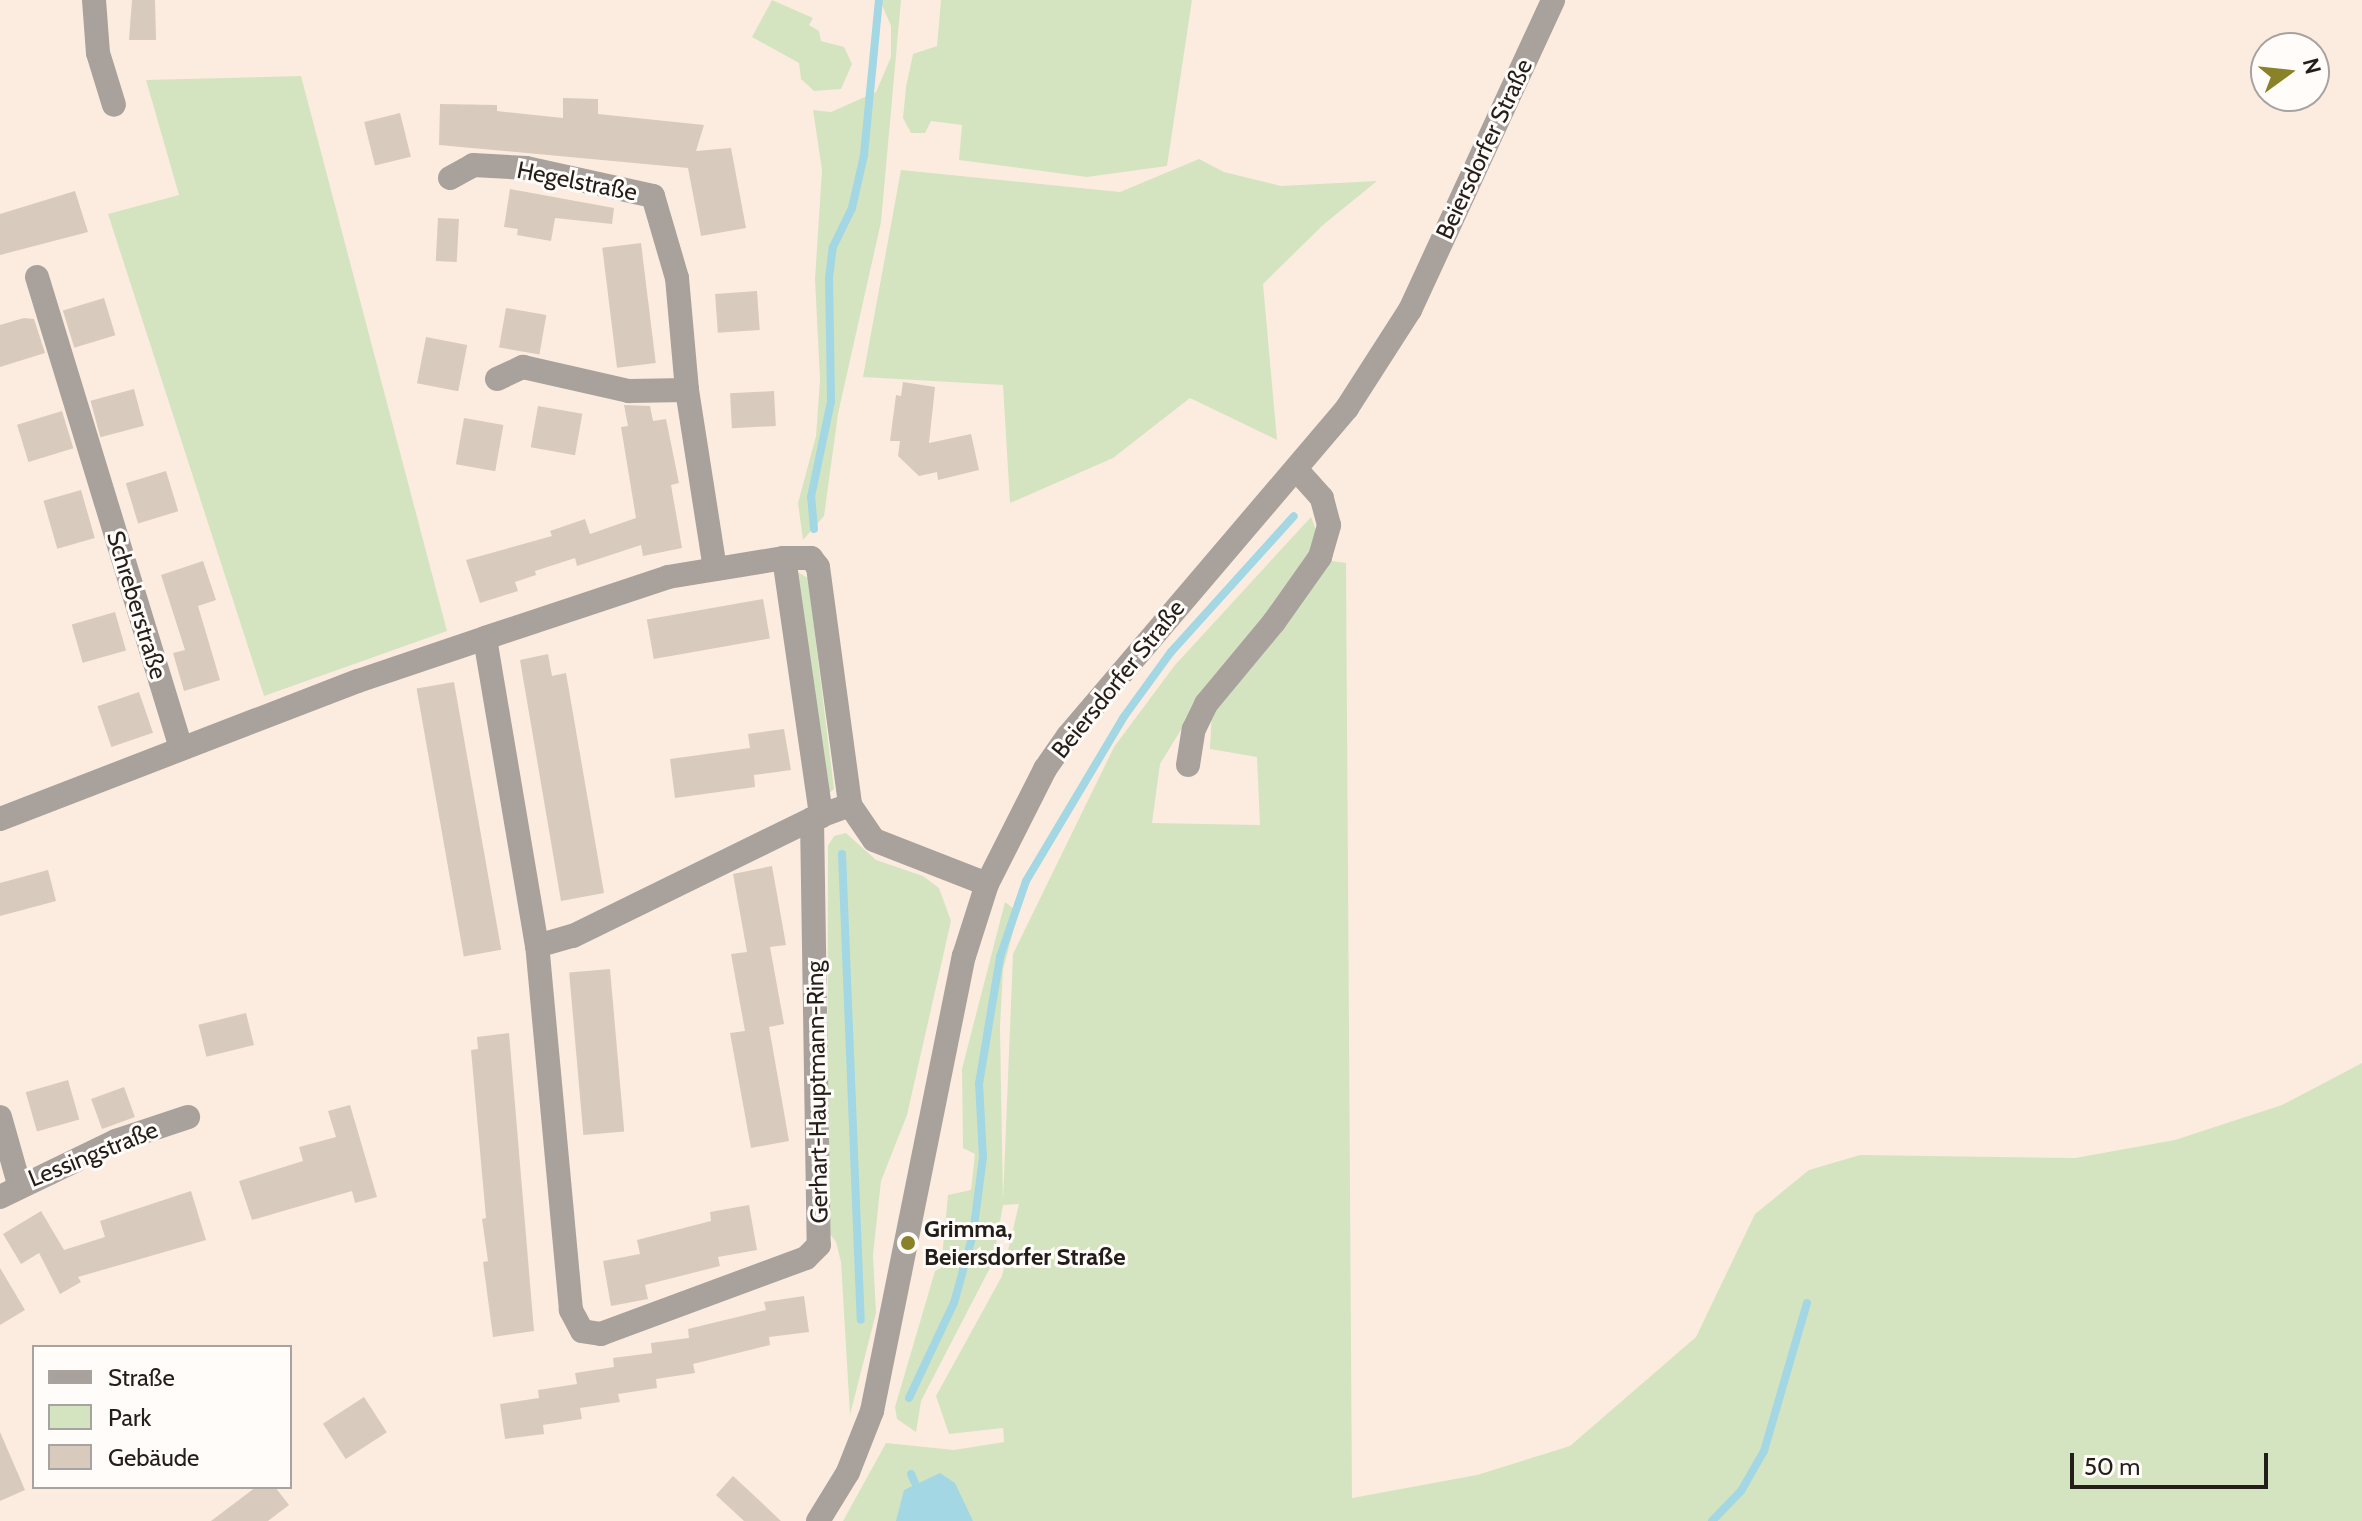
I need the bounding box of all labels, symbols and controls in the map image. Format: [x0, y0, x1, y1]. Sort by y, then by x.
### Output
north arrow [2250, 32, 2330, 112]
street label: Beiersdorfer Straße [1430, 54, 1538, 244]
text: N [2297, 55, 2327, 77]
street label: Hegelstraße [514, 155, 640, 207]
street label: Schreberstraße [101, 527, 173, 683]
street label: Beiersdorfer Straße [1045, 594, 1191, 764]
street label: Gerhart-Hauptmann-Ring [800, 960, 834, 1224]
street label: Lessingstraße [24, 1115, 162, 1193]
place label: Grimma, Beiersdorfer Straße [924, 1215, 1126, 1271]
marker: Grimma, Beiersdorfer Straße [899, 1234, 917, 1252]
legend [32, 1345, 292, 1489]
text: Straße [108, 1363, 175, 1392]
text: Park [108, 1403, 151, 1432]
scale bar [2074, 1437, 2272, 1487]
text: Gebäude [108, 1443, 199, 1472]
text: 50 m [2084, 1452, 2140, 1481]

